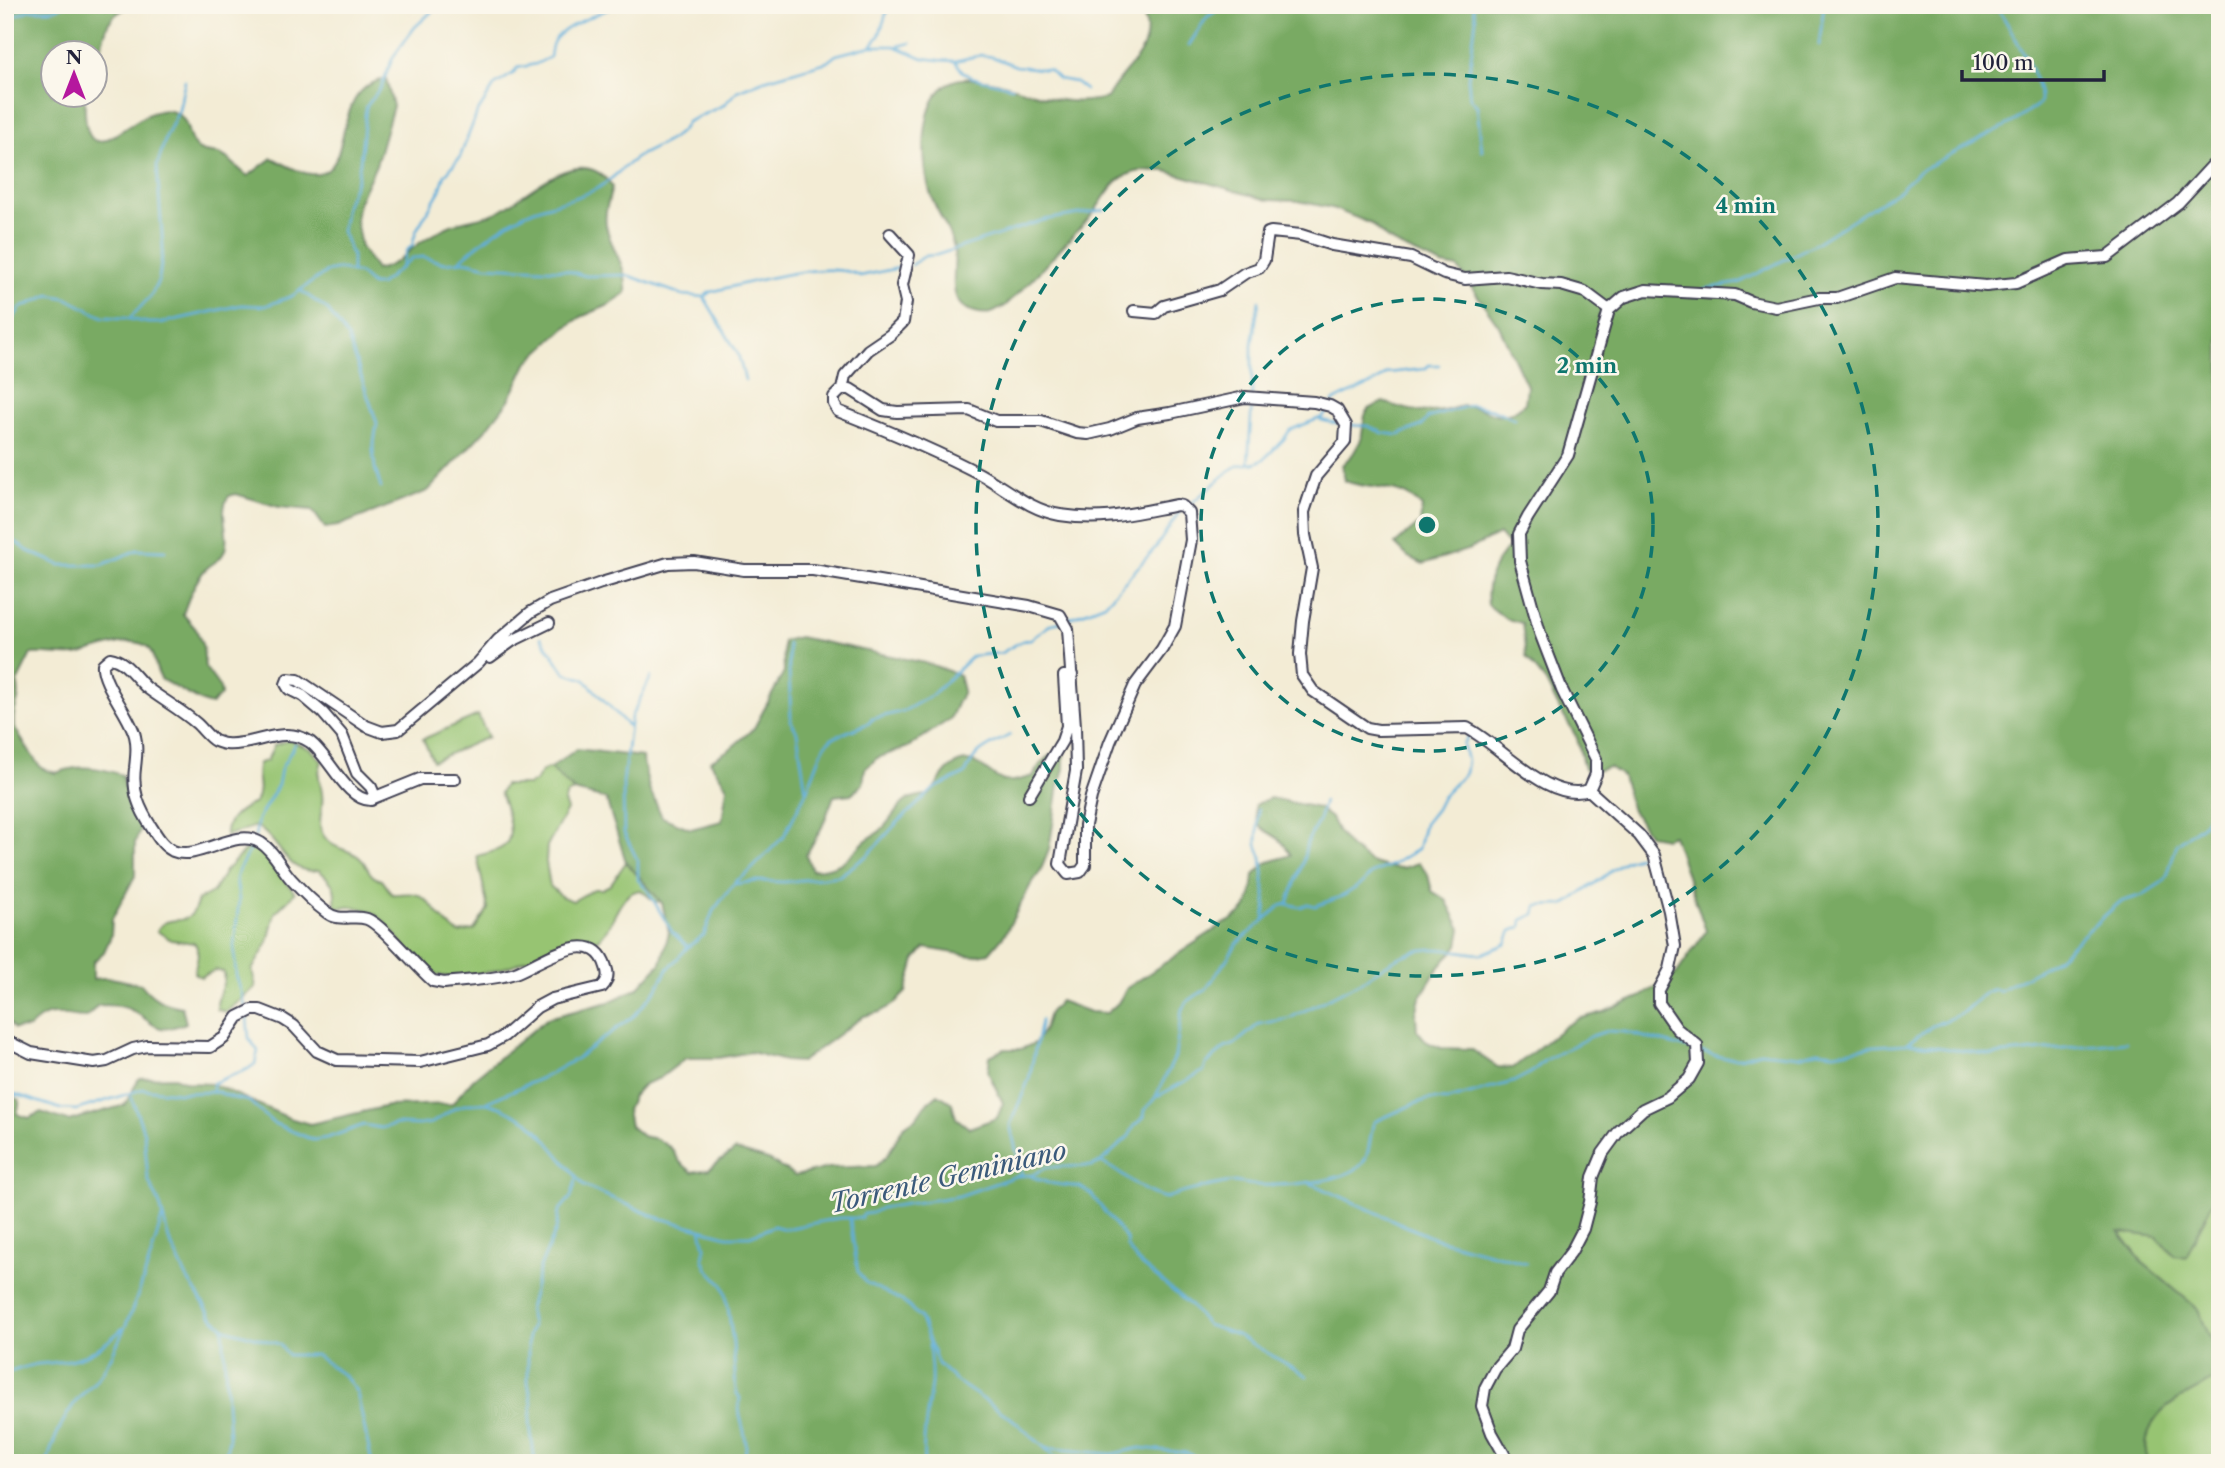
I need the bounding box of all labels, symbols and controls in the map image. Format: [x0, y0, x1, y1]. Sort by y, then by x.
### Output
north arrow [38, 38, 108, 108]
scale bar [1962, 38, 2104, 82]
text: N [66, 46, 82, 69]
text: 100 m [1973, 50, 2034, 75]
text: 4 min [1716, 193, 1777, 218]
text: 2 min [1557, 353, 1618, 378]
centre of rings [1415, 513, 1439, 537]
water label: Torrente Geminiano [826, 1134, 1070, 1220]

